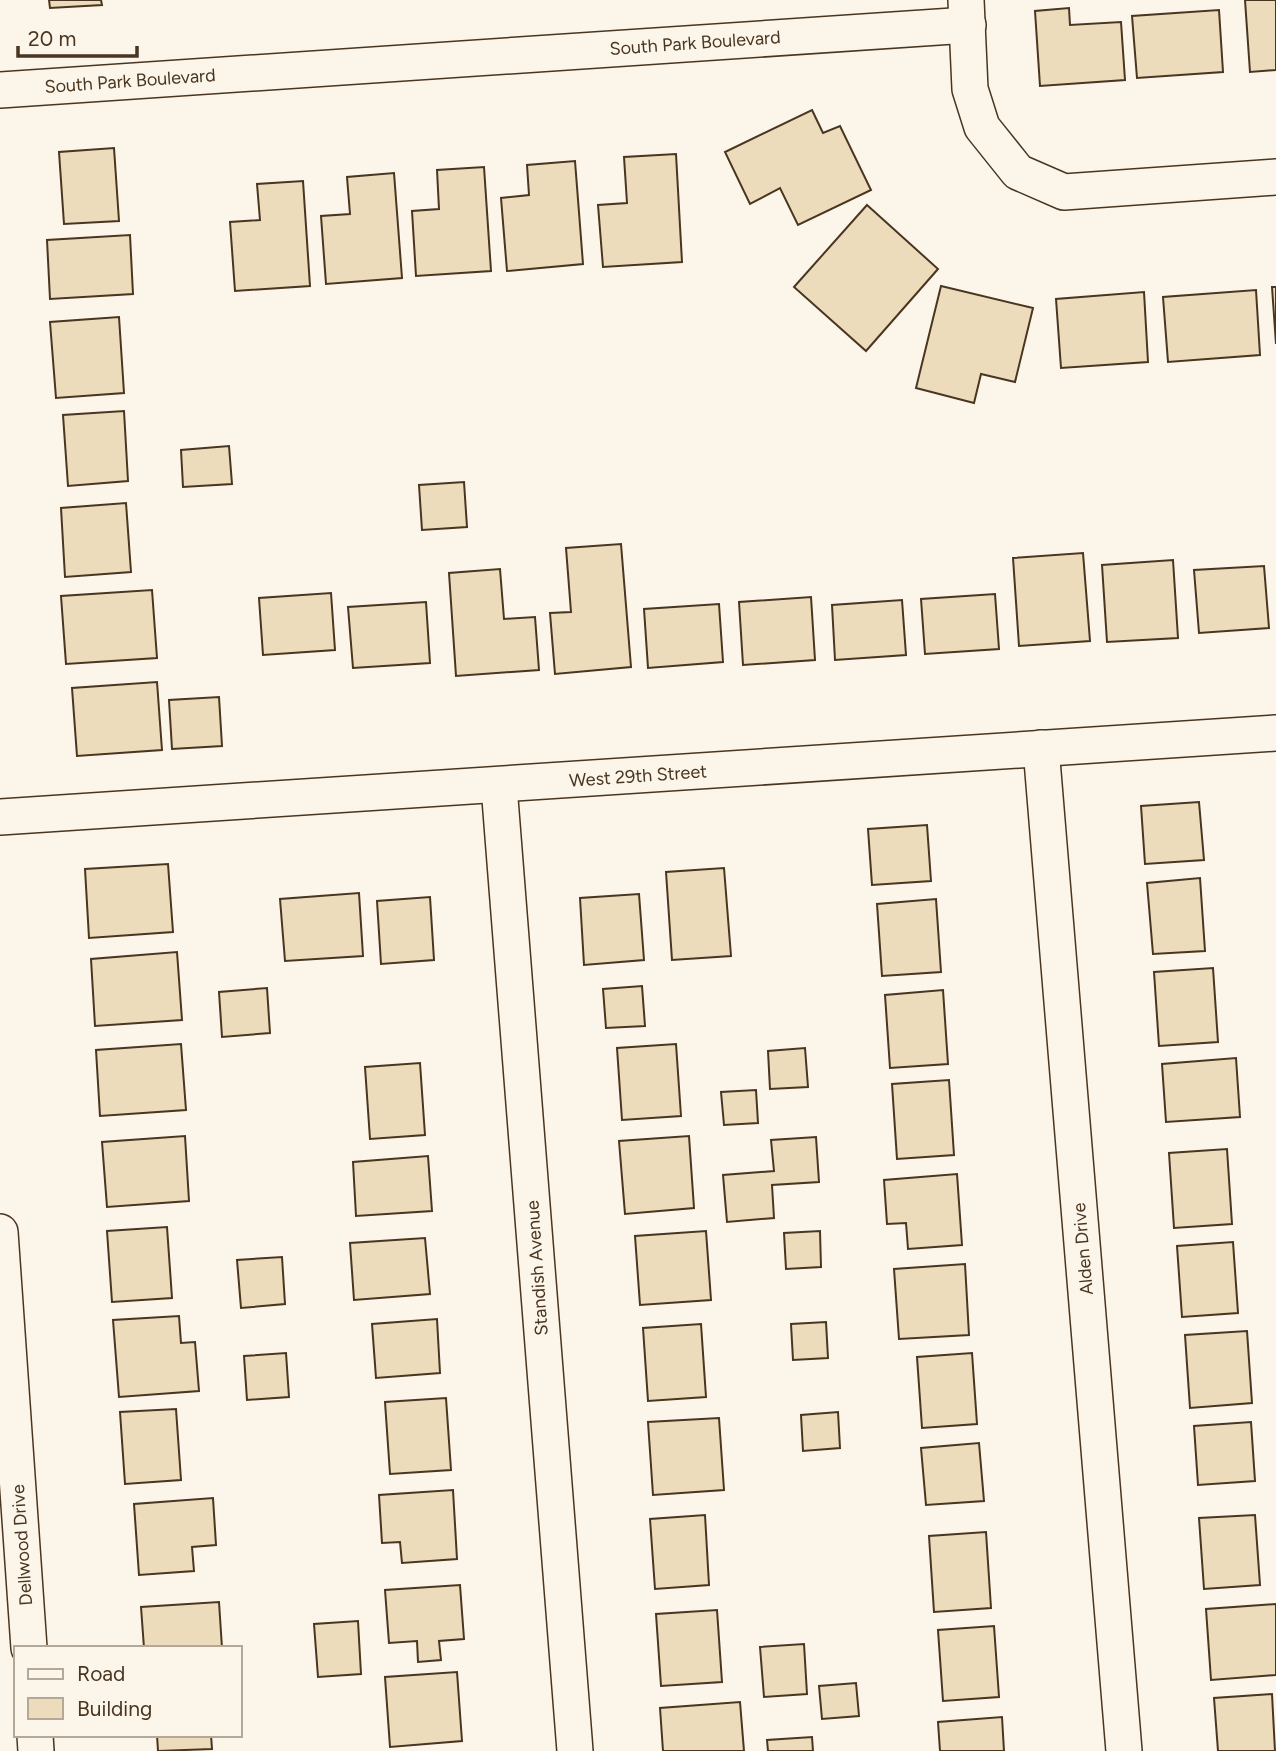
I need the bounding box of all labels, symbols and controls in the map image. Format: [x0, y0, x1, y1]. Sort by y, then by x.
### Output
scale bar [18, 14, 136, 58]
text: 20 m [28, 26, 76, 51]
street label: South Park Boulevard [609, 26, 781, 60]
street label: South Park Boulevard [44, 64, 216, 98]
street label: West 29th Street [568, 760, 708, 792]
street label: Standish Avenue [521, 1199, 553, 1336]
street label: Alden Drive [1068, 1202, 1098, 1296]
street label: Dellwood Drive [7, 1483, 37, 1606]
legend [14, 1646, 242, 1737]
text: Road [77, 1661, 125, 1686]
text: Building [77, 1696, 152, 1721]

